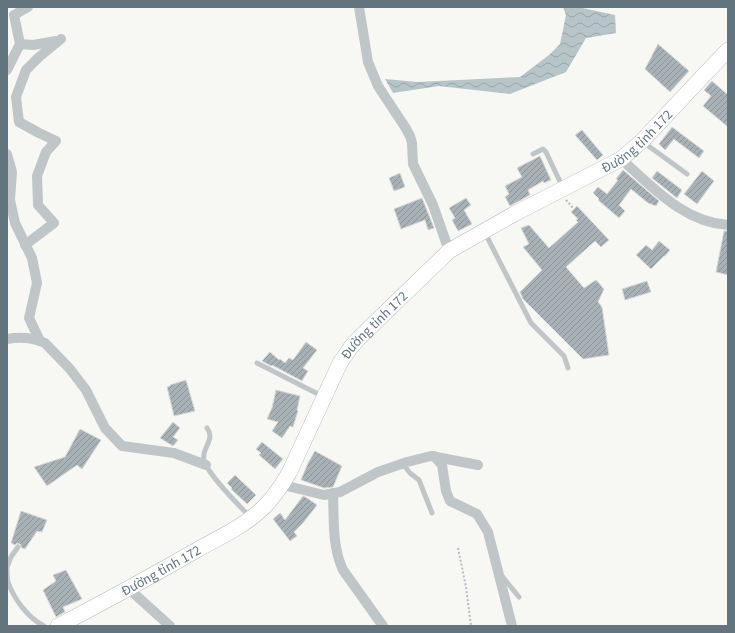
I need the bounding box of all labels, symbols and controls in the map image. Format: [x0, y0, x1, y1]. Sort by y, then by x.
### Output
street label: Đường tỉnh 172 [598, 106, 678, 178]
street label: Đường tỉnh 172 [336, 287, 413, 364]
street label: Đường tỉnh 172 [118, 541, 205, 602]

